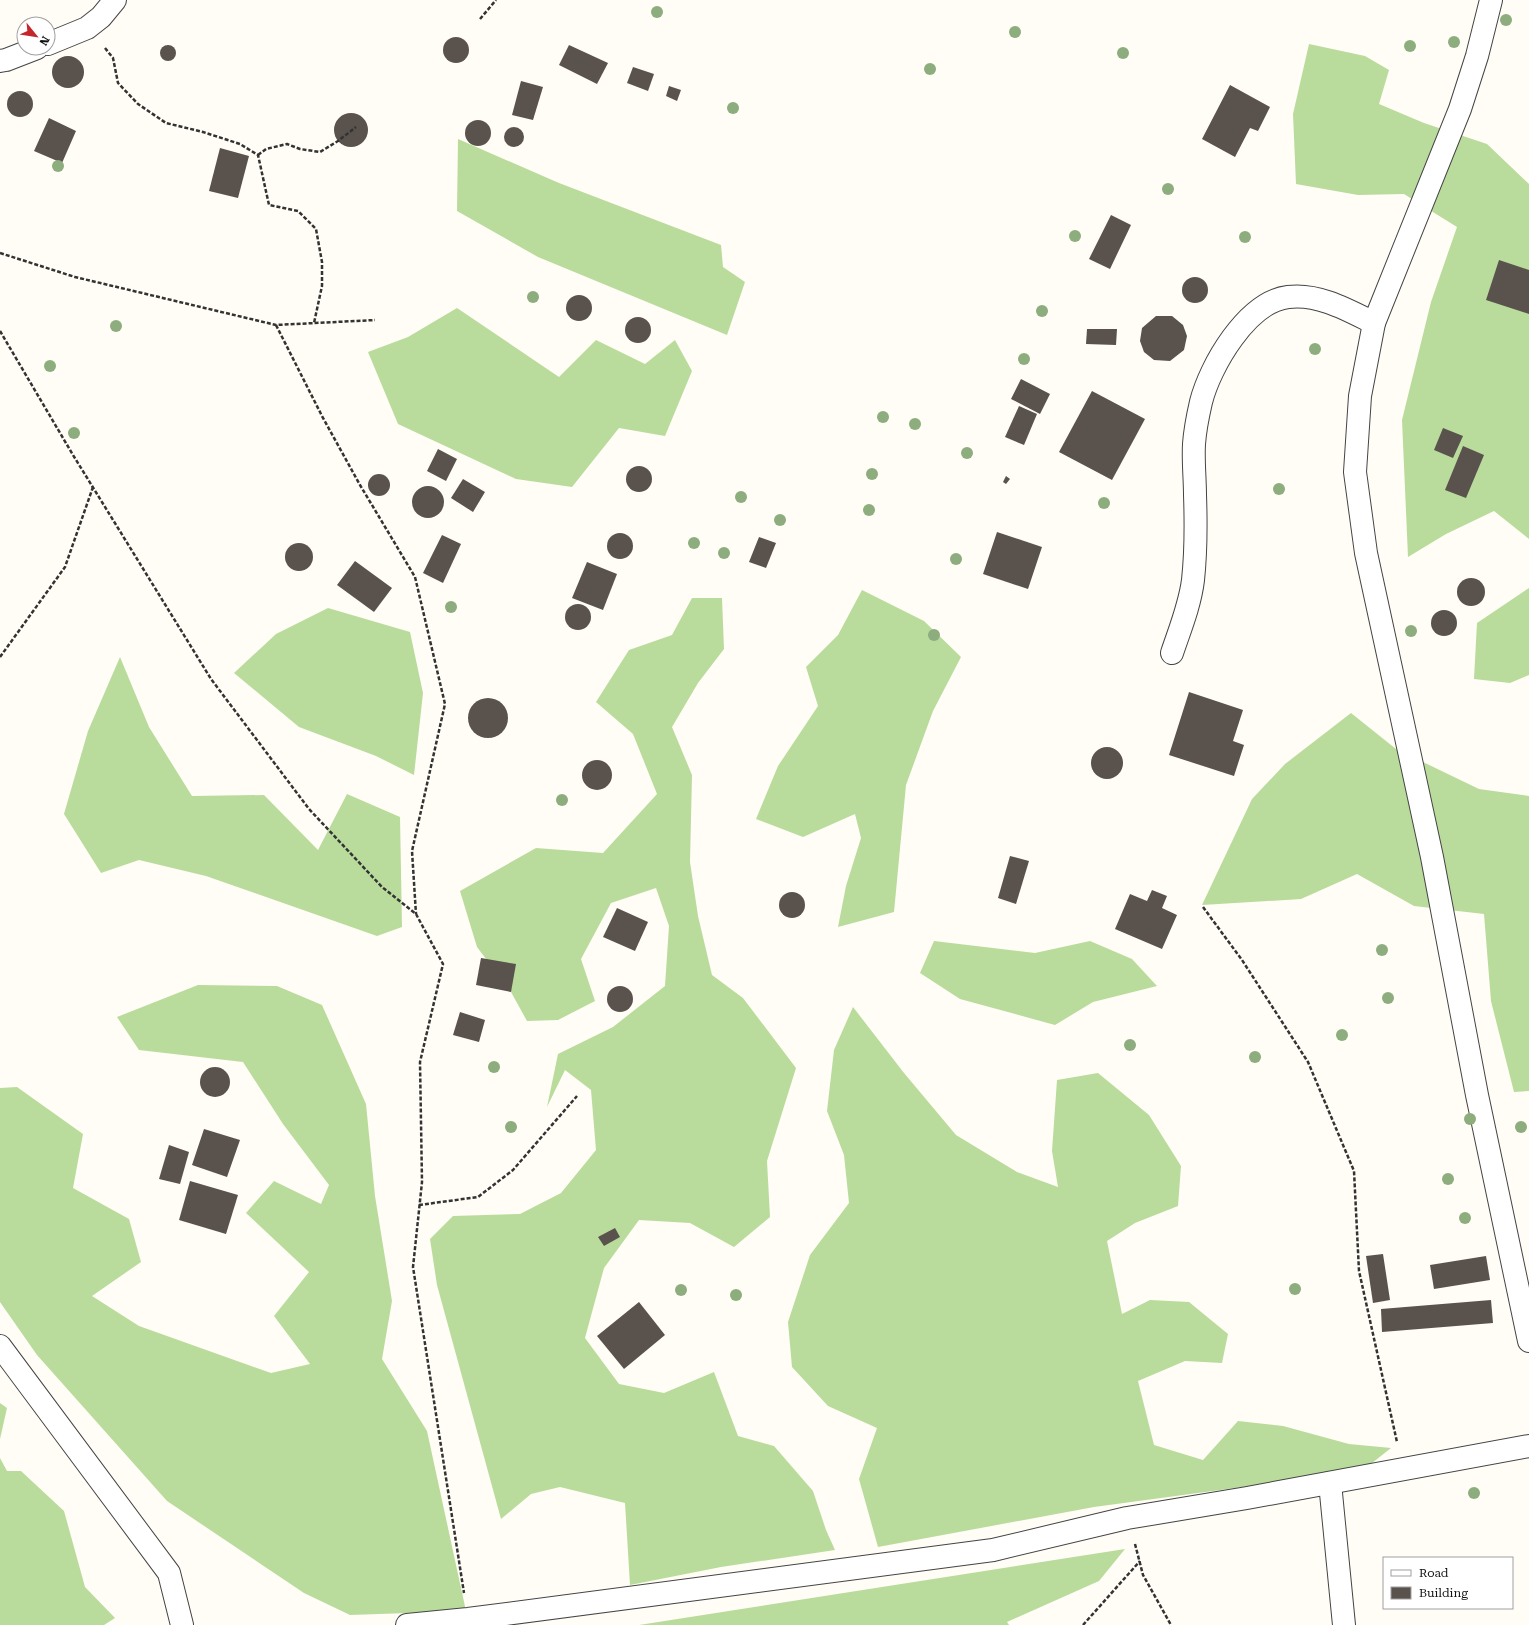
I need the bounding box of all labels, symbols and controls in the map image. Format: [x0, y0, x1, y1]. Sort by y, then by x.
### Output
north arrow [16, 16, 56, 56]
text: N [36, 34, 52, 48]
legend [1383, 1557, 1513, 1609]
text: Road [1419, 1566, 1449, 1580]
text: Building [1419, 1586, 1468, 1600]

